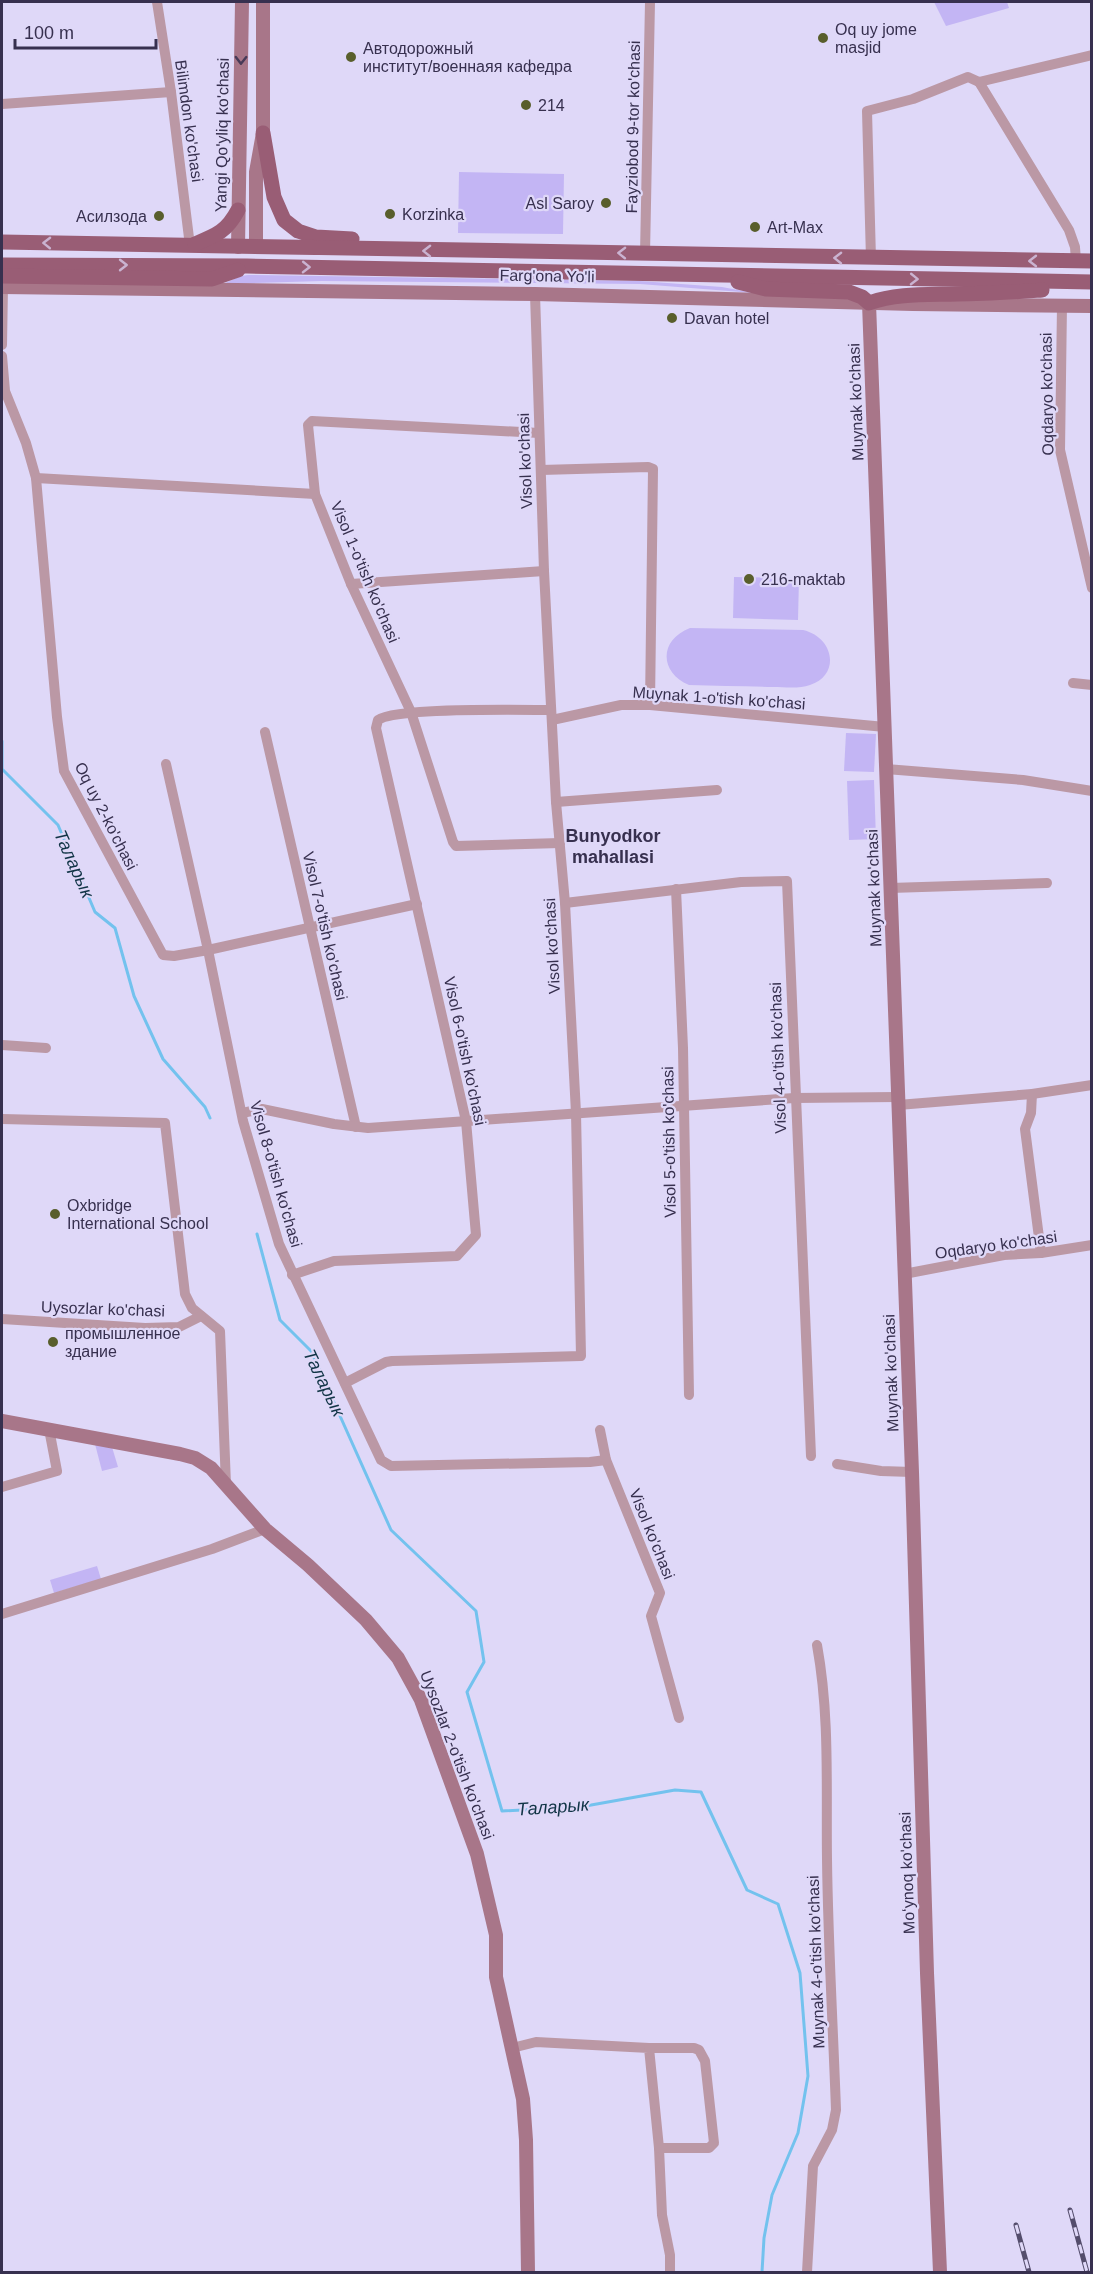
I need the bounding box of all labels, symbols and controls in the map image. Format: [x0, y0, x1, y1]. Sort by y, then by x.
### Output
scale bar [15, 12, 156, 50]
place label: Oq uy jome masjid [835, 21, 917, 56]
text: 100 m [24, 23, 74, 43]
marker: Oq uy jome masjid [816, 31, 830, 45]
place label: Автодорожный институт/военнаяя кафедра [363, 40, 572, 75]
street label: Fayziobod 9-tor ko'chasi [623, 40, 643, 214]
marker: Автодорожный институт/военнаяя кафедра [344, 50, 358, 64]
one-way arrow [235, 55, 247, 64]
street label: Yangi Qo'yliq ko'chasi [212, 58, 232, 212]
street label: Bilimdon ko'chasi [172, 59, 206, 183]
place label: 214 [538, 97, 565, 114]
marker: 214 [519, 98, 533, 112]
place label: Asl Saroy [526, 195, 594, 212]
marker: Asl Saroy [599, 196, 613, 210]
place label: Korzinka [402, 206, 464, 223]
marker: Korzinka [383, 207, 397, 221]
place label: Асилзода [76, 208, 147, 225]
marker: Асилзода [152, 209, 166, 223]
place label: Art-Max [767, 219, 823, 236]
marker: Art-Max [748, 220, 762, 234]
one-way arrow [43, 236, 52, 249]
one-way arrow [423, 245, 432, 257]
one-way arrow [618, 247, 627, 259]
one-way arrow [834, 252, 843, 264]
one-way arrow [1029, 255, 1038, 267]
one-way arrow [118, 259, 127, 271]
one-way arrow [301, 261, 310, 273]
street label: Farg'ona Yo'li [499, 267, 595, 285]
one-way arrow [909, 273, 918, 285]
place label: Davan hotel [684, 310, 769, 327]
marker: Davan hotel [665, 311, 679, 325]
street label: Oqdaryo ko'chasi [1037, 332, 1057, 456]
street label: Muynak ko'chasi [845, 343, 867, 461]
street label: Visol ko'chasi [515, 413, 535, 509]
street label: Visol 1-o'tish ko'chasi [328, 499, 402, 645]
place label: 216-maktab [761, 571, 846, 588]
marker: 216-maktab [742, 572, 756, 586]
street label: Muynak 1-o'tish ko'chasi [632, 683, 806, 713]
street label: Oq uy 2-ko'chasi [71, 759, 141, 873]
district label: Bunyodkor mahallasi [565, 826, 661, 867]
water label: Таларык [50, 827, 98, 902]
street label: Muynak ko'chasi [863, 829, 885, 947]
street label: Visol 7-o'tish ko'chasi [300, 850, 350, 1002]
street label: Visol ko'chasi [541, 898, 563, 994]
street label: Visol 6-o'tish ko'chasi [441, 975, 489, 1127]
street label: Visol 4-o'tish ko'chasi [767, 982, 789, 1134]
street label: Visol 5-o'tish ko'chasi [659, 1066, 679, 1218]
street label: Visol 8-o'tish ko'chasi [247, 1099, 305, 1249]
place label: Oxbridge International School [67, 1197, 208, 1232]
marker: Oxbridge International School [48, 1207, 62, 1221]
street label: Oqdaryo ko'chasi [934, 1228, 1058, 1262]
street label: Uysozlar ko'chasi [41, 1298, 165, 1320]
street label: Muynak ko'chasi [880, 1314, 902, 1432]
place label: промышленное здание [65, 1325, 181, 1360]
marker: промышленное здание [46, 1335, 60, 1349]
water label: Таларык [299, 1346, 349, 1421]
street label: Visol ko'chasi [626, 1486, 678, 1582]
street label: Uysozlar 2-o'tish ko'chasi [417, 1668, 497, 1842]
water label: Таларык [516, 1794, 591, 1819]
street label: Moʻynoq ko'chasi [896, 1812, 918, 1934]
street label: Muynak 4-o'tish ko'chasi [804, 1875, 828, 2049]

